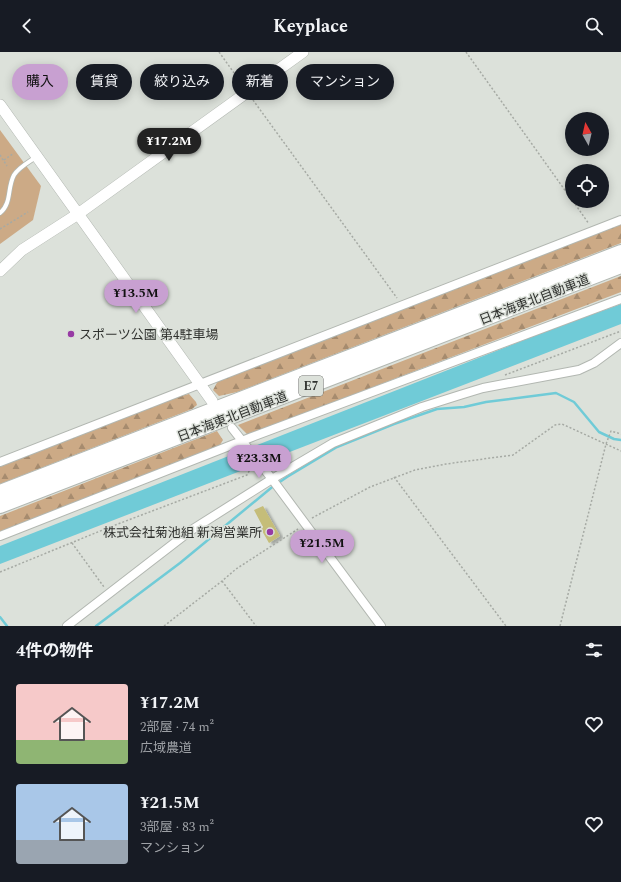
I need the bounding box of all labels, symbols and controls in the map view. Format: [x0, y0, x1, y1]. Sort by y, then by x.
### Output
text: Keyplace [273, 13, 348, 40]
icon: back [16, 15, 38, 37]
icon: search [583, 15, 605, 37]
chip: 購入 [12, 64, 68, 100]
chip: 賃貸 [76, 64, 132, 100]
chip: 絞り込み [140, 64, 224, 100]
chip: 新着 [232, 64, 288, 100]
chip: マンション [296, 64, 394, 100]
north arrow [565, 112, 609, 156]
map controls [565, 112, 609, 208]
pin: ¥17.2M [136, 128, 202, 162]
text: ¥17.2M [146, 131, 192, 151]
button: locate [565, 164, 609, 208]
street label: 日本海東北自動車道 [476, 270, 593, 330]
pin: ¥13.5M [103, 280, 169, 314]
text: ¥13.5M [113, 283, 159, 303]
place label: スポーツ公園 第4駐車場 [79, 325, 219, 345]
marker: スポーツ公園 第4駐車場 [66, 329, 76, 339]
road number: E7 [299, 376, 323, 396]
street label: 日本海東北自動車道 [174, 387, 291, 447]
pin: ¥23.3M [226, 445, 292, 479]
text: ¥23.3M [236, 448, 282, 468]
place label: 株式会社菊池組 新潟営業所 [103, 523, 262, 543]
marker: 株式会社菊池組 新潟営業所 [265, 527, 275, 537]
pin: ¥21.5M [289, 530, 355, 564]
text: ¥21.5M [299, 533, 345, 553]
text: 4件の物件 [16, 638, 94, 664]
icon: filters [583, 639, 605, 661]
text: ¥17.2M [140, 690, 200, 716]
icon: home [48, 700, 96, 748]
icon: heart [583, 713, 605, 735]
text: 2部屋 · 74 m² [140, 717, 214, 737]
text: 広域農道 [140, 738, 192, 758]
text: ¥21.5M [140, 790, 200, 816]
icon: home [48, 800, 96, 848]
icon: heart [583, 813, 605, 835]
text: 3部屋 · 83 m² [140, 817, 214, 837]
text: マンション [140, 838, 205, 858]

